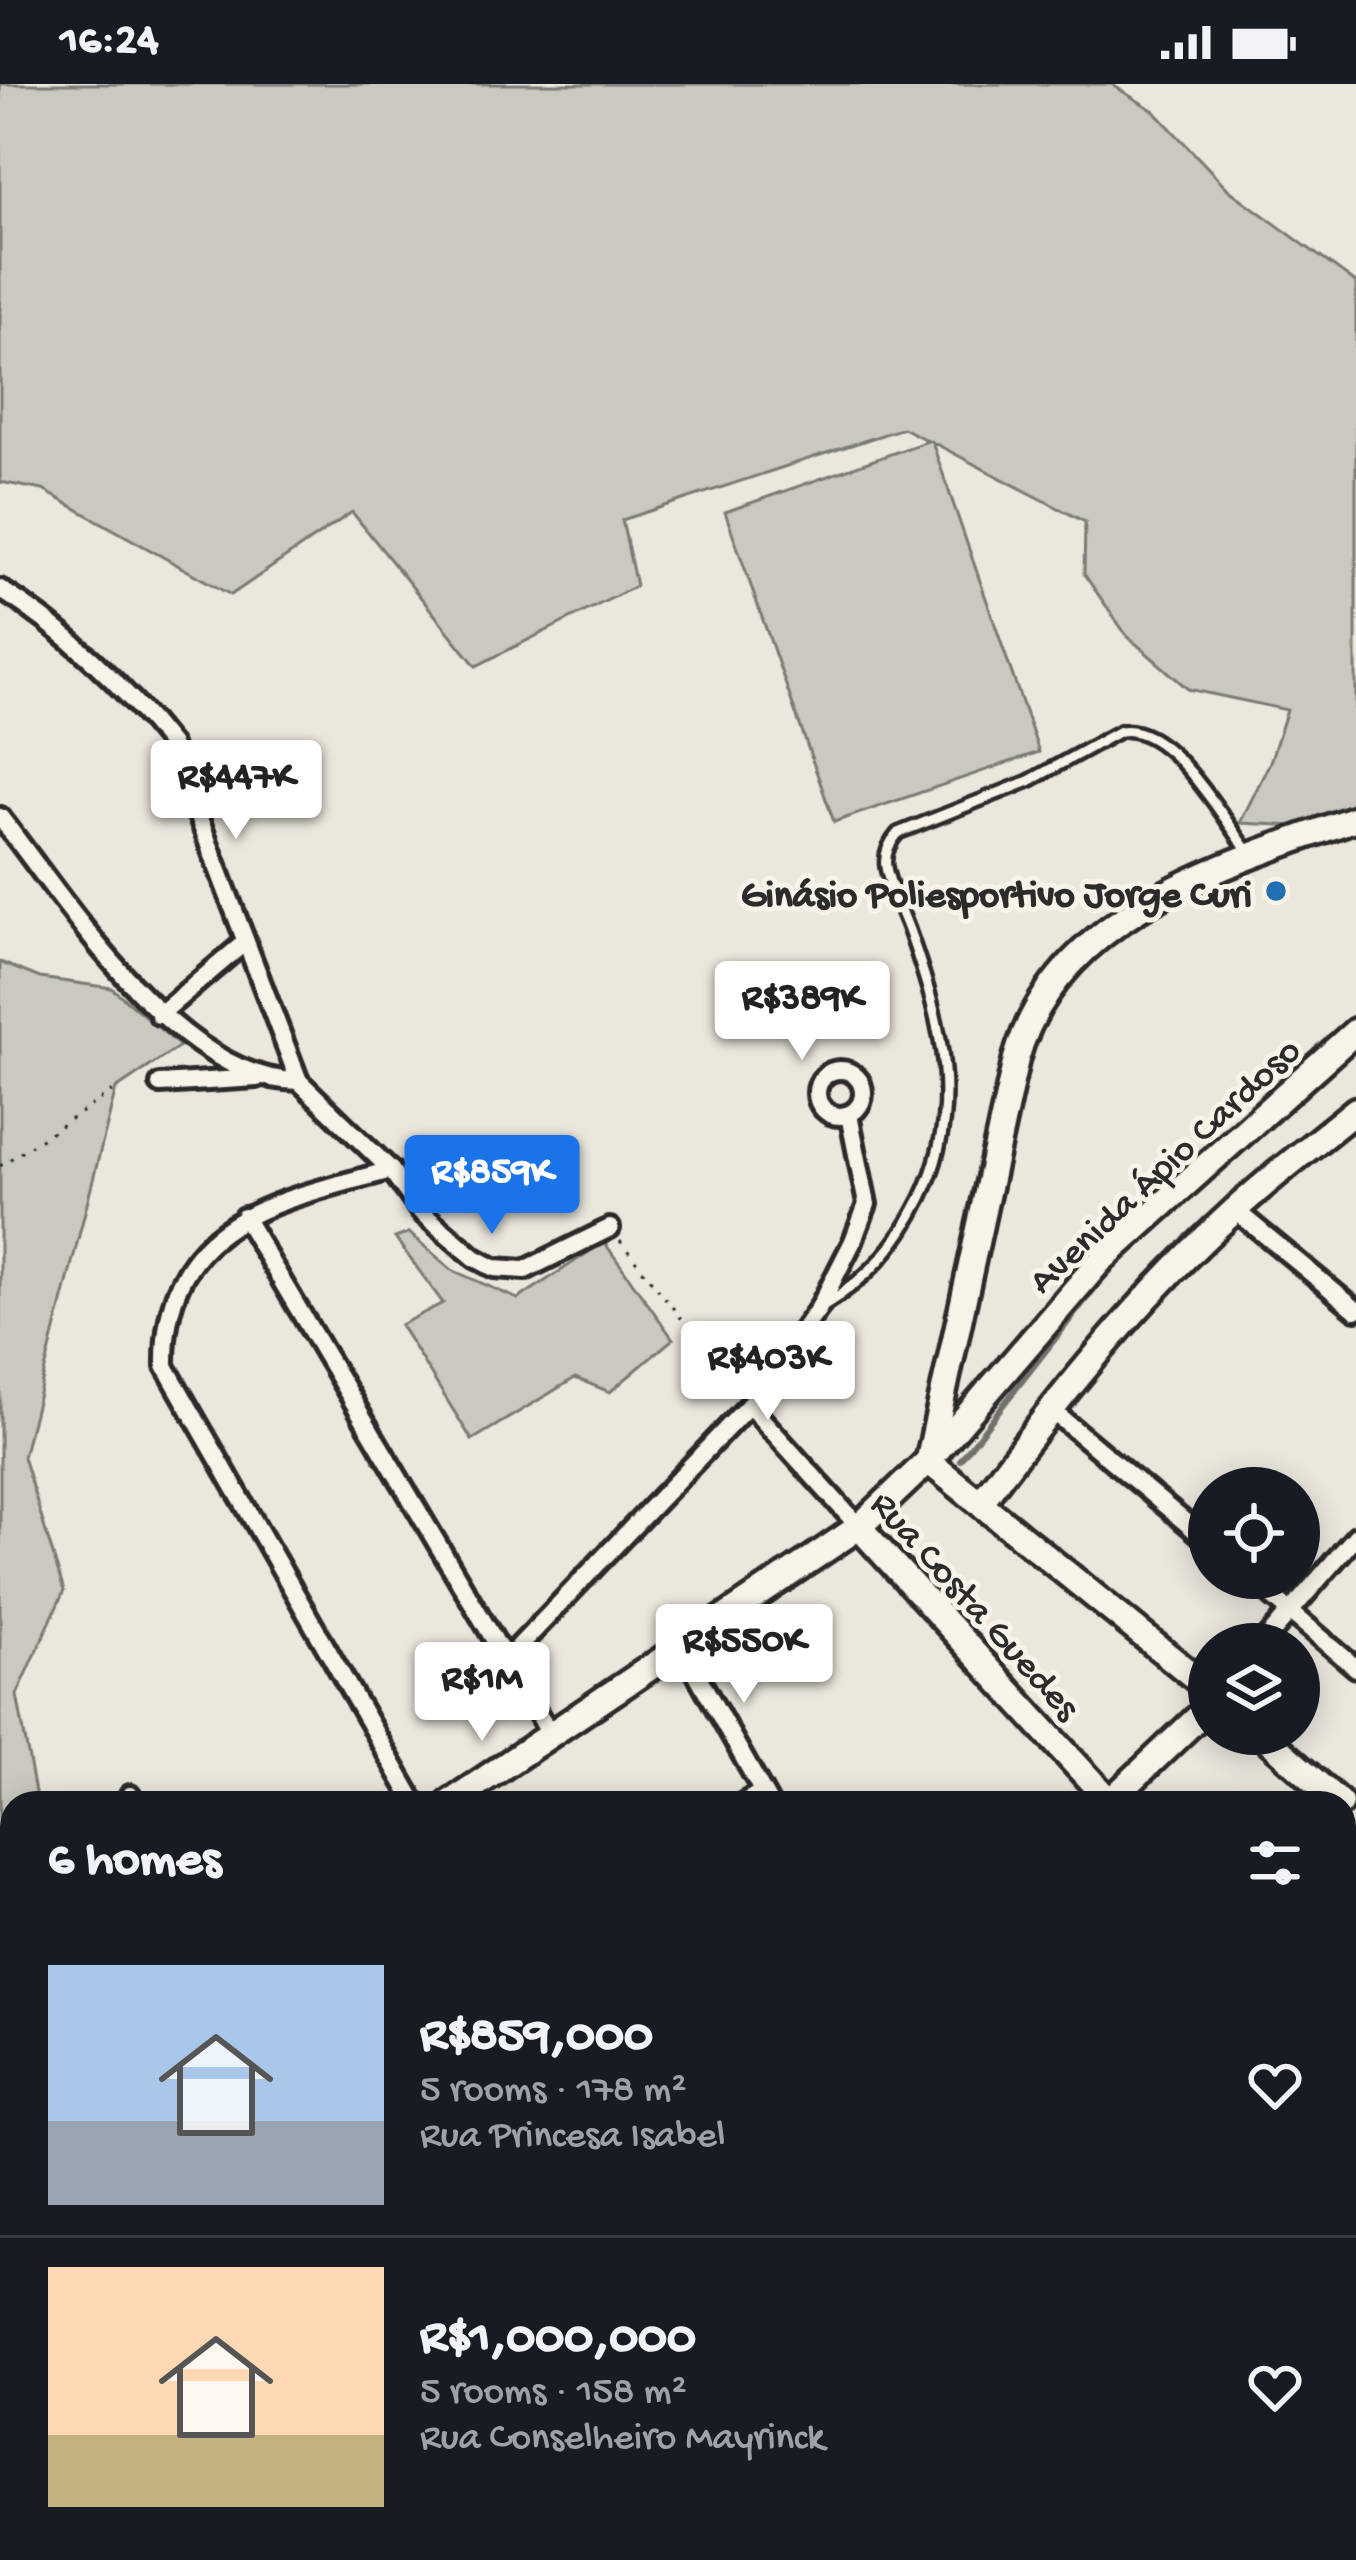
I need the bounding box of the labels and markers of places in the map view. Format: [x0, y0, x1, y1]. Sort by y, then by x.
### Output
pin: R$447K [138, 740, 334, 842]
place label: Ginásio Poliesportivo Jorge Curi [741, 875, 1252, 921]
marker: Ginásio Poliesportivo Jorge Curi [1263, 878, 1289, 904]
pin: R$389K [704, 961, 900, 1063]
pin: R$859K [394, 1135, 590, 1237]
pin: R$403K [670, 1321, 866, 1423]
pin: R$550K [646, 1604, 842, 1706]
pin: R$1M [411, 1642, 553, 1744]

